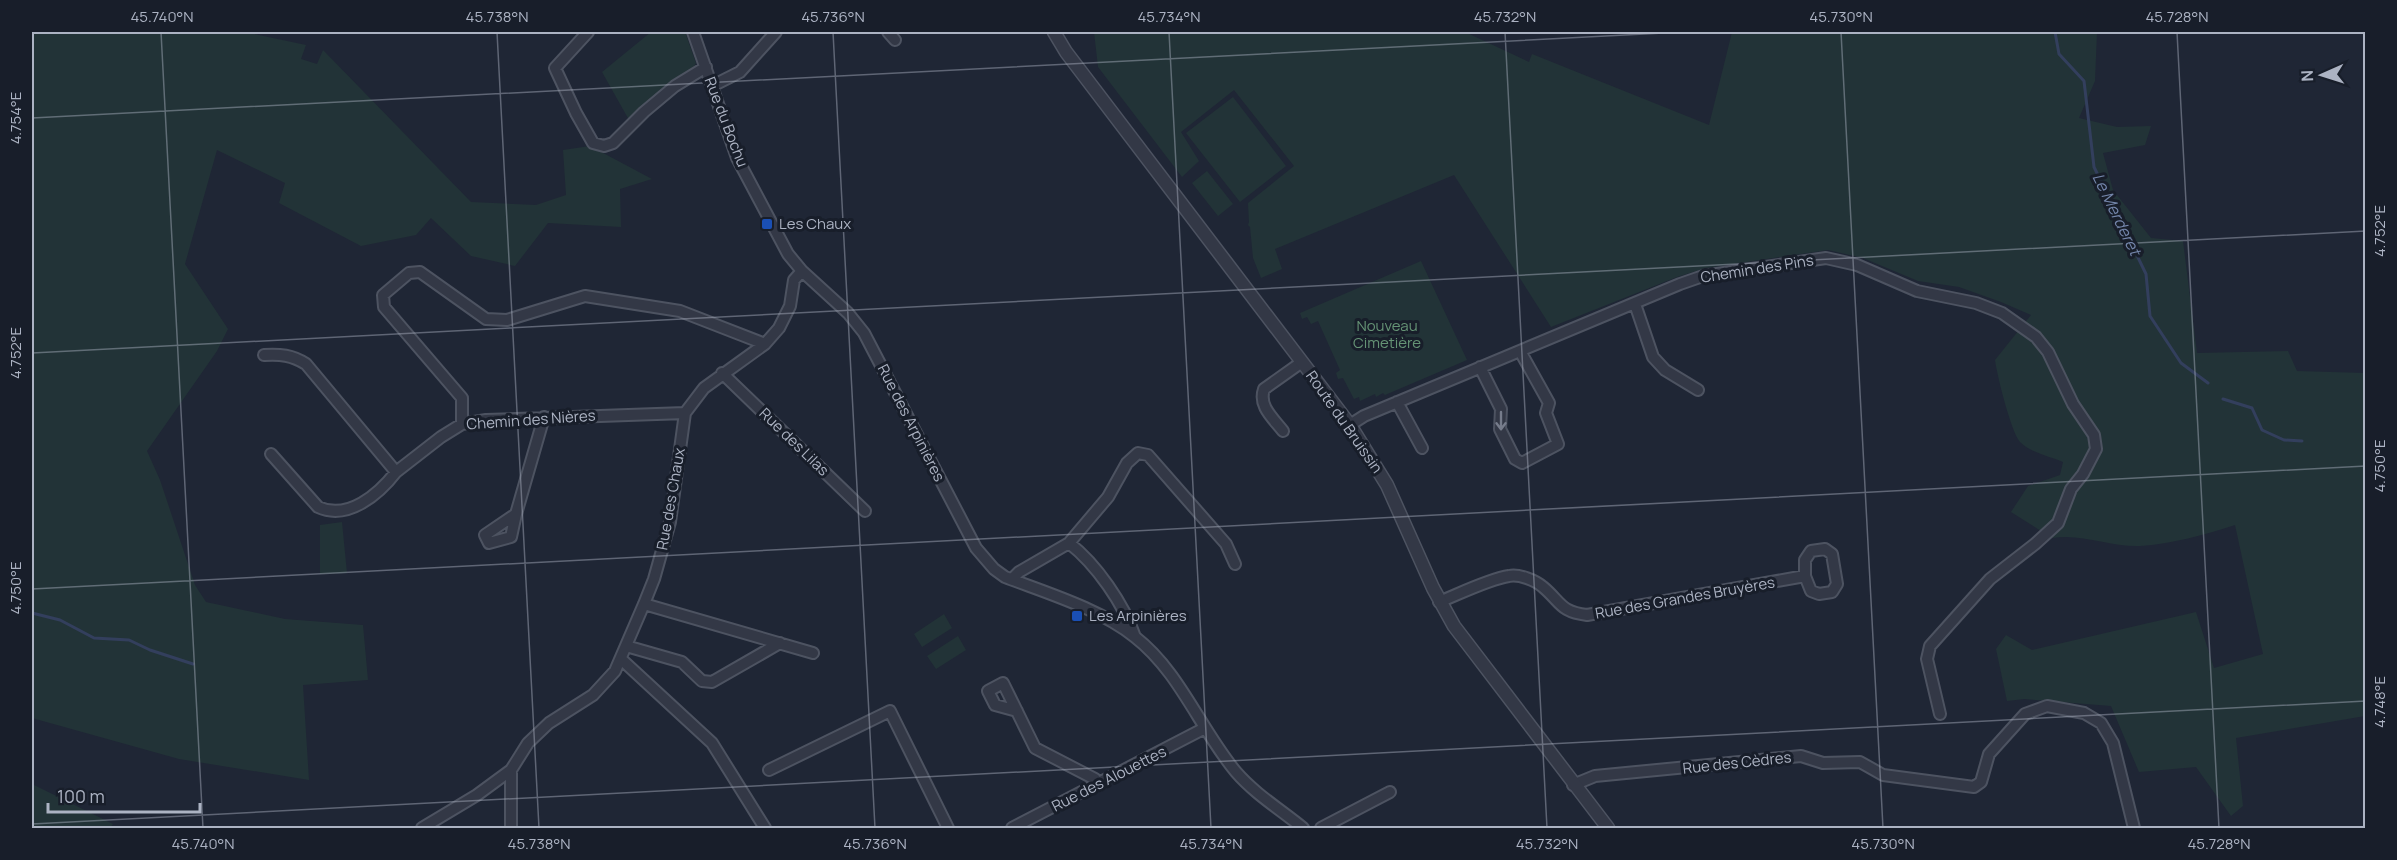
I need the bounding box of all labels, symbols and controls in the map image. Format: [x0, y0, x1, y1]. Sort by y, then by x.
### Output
text: 45.740°N [130, 6, 194, 27]
text: 45.738°N [466, 6, 528, 27]
text: 45.736°N [801, 6, 865, 27]
text: 45.734°N [1138, 6, 1201, 27]
text: 45.732°N [1474, 6, 1536, 27]
text: 45.730°N [1809, 6, 1873, 27]
text: 45.728°N [2145, 6, 2209, 27]
north arrow [2292, 45, 2352, 105]
text: N [2296, 69, 2318, 82]
street label: Rue du Bochu [700, 74, 753, 170]
text: 4.754°E [5, 92, 26, 144]
water label: Le Merderet [2088, 169, 2147, 260]
text: 4.752°E [2369, 205, 2390, 257]
place label: Les Chaux [779, 213, 851, 234]
marker: Les Chaux [760, 217, 774, 231]
street label: Chemin des Pins [1699, 249, 1815, 288]
park label: Nouveau Cimetière [1353, 315, 1421, 353]
text: 4.752°E [5, 327, 26, 379]
street label: Rue des Arpinières [873, 361, 950, 485]
street label: Route du Bruissin [1301, 366, 1388, 477]
street label: Rue des Lilas [755, 403, 834, 480]
street label: Chemin des Nières [466, 405, 596, 434]
one-way arrow [1495, 411, 1507, 430]
text: 4.750°E [2369, 440, 2390, 493]
street label: Rue des Chaux [651, 446, 690, 552]
text: 4.750°E [5, 562, 26, 615]
street label: Rue des Grandes Bruyères [1593, 571, 1777, 624]
place label: Les Arpinières [1089, 605, 1187, 626]
marker: Les Arpinières [1070, 609, 1084, 623]
text: 4.748°E [2369, 676, 2390, 728]
street label: Rue des Alouettes [1048, 741, 1170, 817]
street label: Rue des Cèdres [1682, 746, 1792, 779]
scale bar [48, 776, 200, 814]
text: 100 m [57, 784, 105, 808]
text: 45.740°N [171, 833, 235, 854]
text: 45.738°N [508, 833, 570, 854]
text: 45.736°N [843, 833, 907, 854]
text: 45.734°N [1180, 833, 1243, 854]
text: 45.732°N [1516, 833, 1578, 854]
text: 45.730°N [1851, 833, 1915, 854]
text: 45.728°N [2187, 833, 2251, 854]

